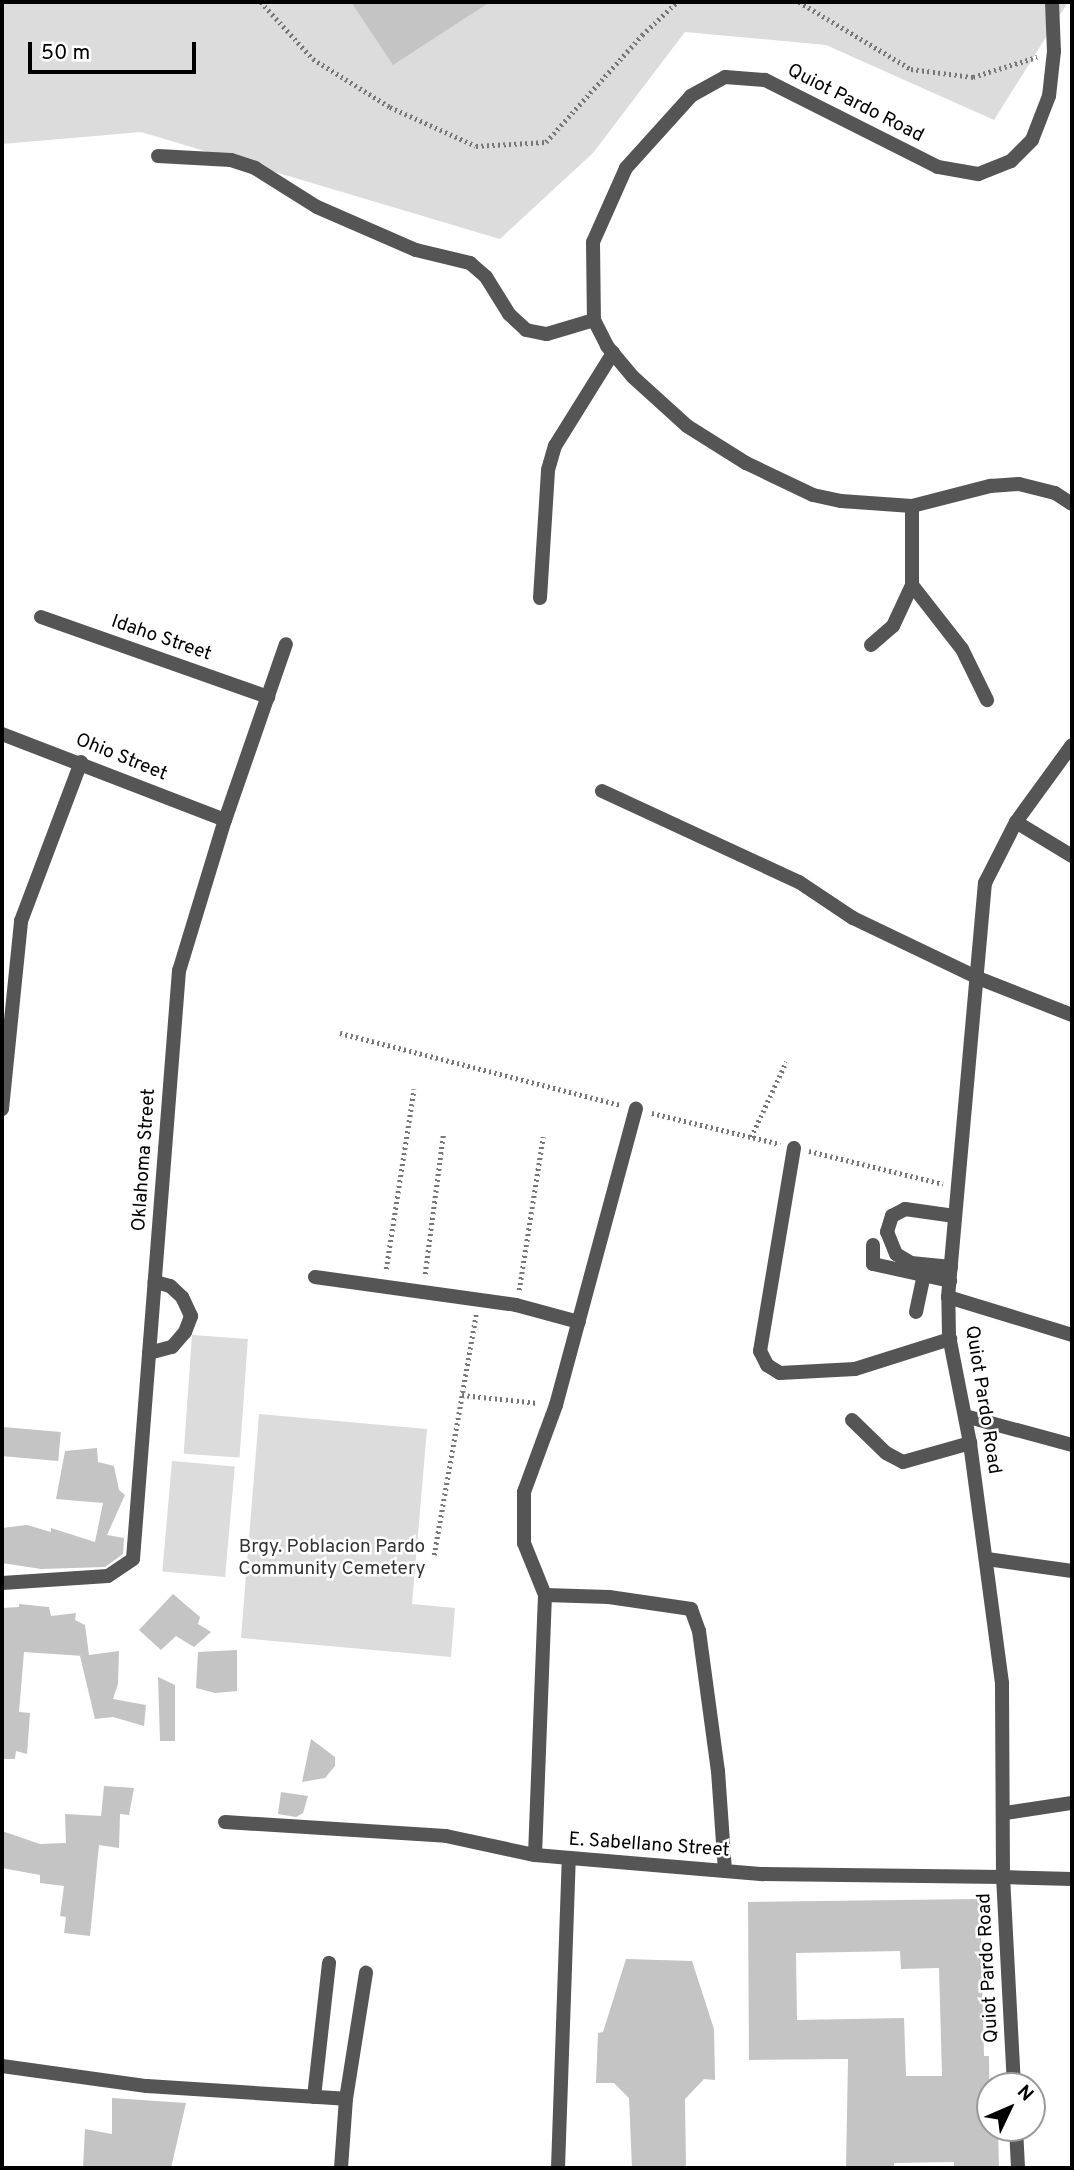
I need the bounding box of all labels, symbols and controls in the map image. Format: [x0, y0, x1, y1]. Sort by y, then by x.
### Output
scale bar [32, 28, 200, 72]
text: 50 m [41, 40, 90, 67]
street label: Quiot Pardo Road [783, 60, 927, 148]
street label: Idaho Street [108, 611, 214, 667]
street label: Ohio Street [72, 729, 170, 787]
street label: Oklahoma Street [129, 1088, 161, 1232]
street label: Quiot Pardo Road [959, 1324, 1005, 1476]
park label: Brgy. Poblacion Pardo Community Cemetery [238, 1537, 426, 1581]
street label: E. Sabellano Street [568, 1829, 730, 1863]
street label: Quiot Pardo Road [974, 1893, 1004, 2043]
north arrow [976, 2072, 1046, 2142]
text: N [1011, 2081, 1038, 2107]

